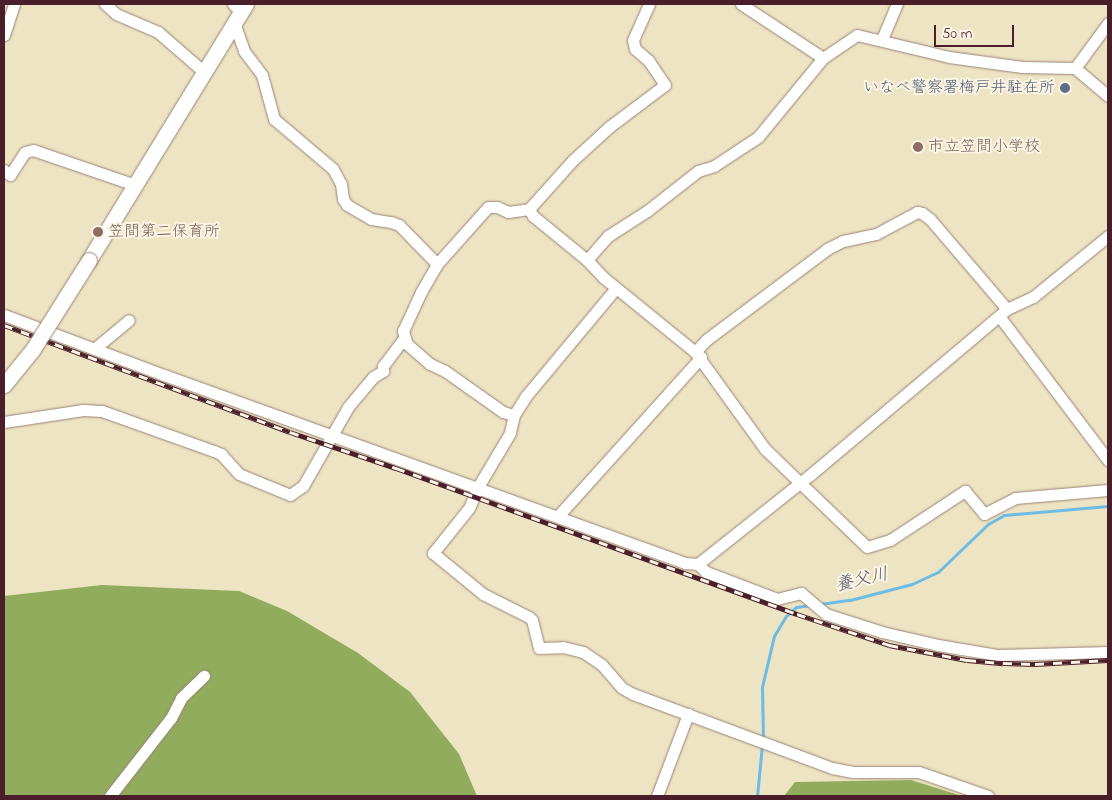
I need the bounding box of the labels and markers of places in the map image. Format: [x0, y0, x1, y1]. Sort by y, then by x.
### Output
place label: いなべ警察署梅戸井駐在所 [863, 78, 1055, 98]
marker: いなべ警察署梅戸井駐在所 [1059, 82, 1071, 94]
place label: 市立笠間小学校 [928, 137, 1040, 157]
marker: 市立笠間小学校 [912, 141, 924, 153]
place label: 笠間第二保育所 [108, 222, 220, 242]
marker: 笠間第二保育所 [92, 226, 104, 238]

